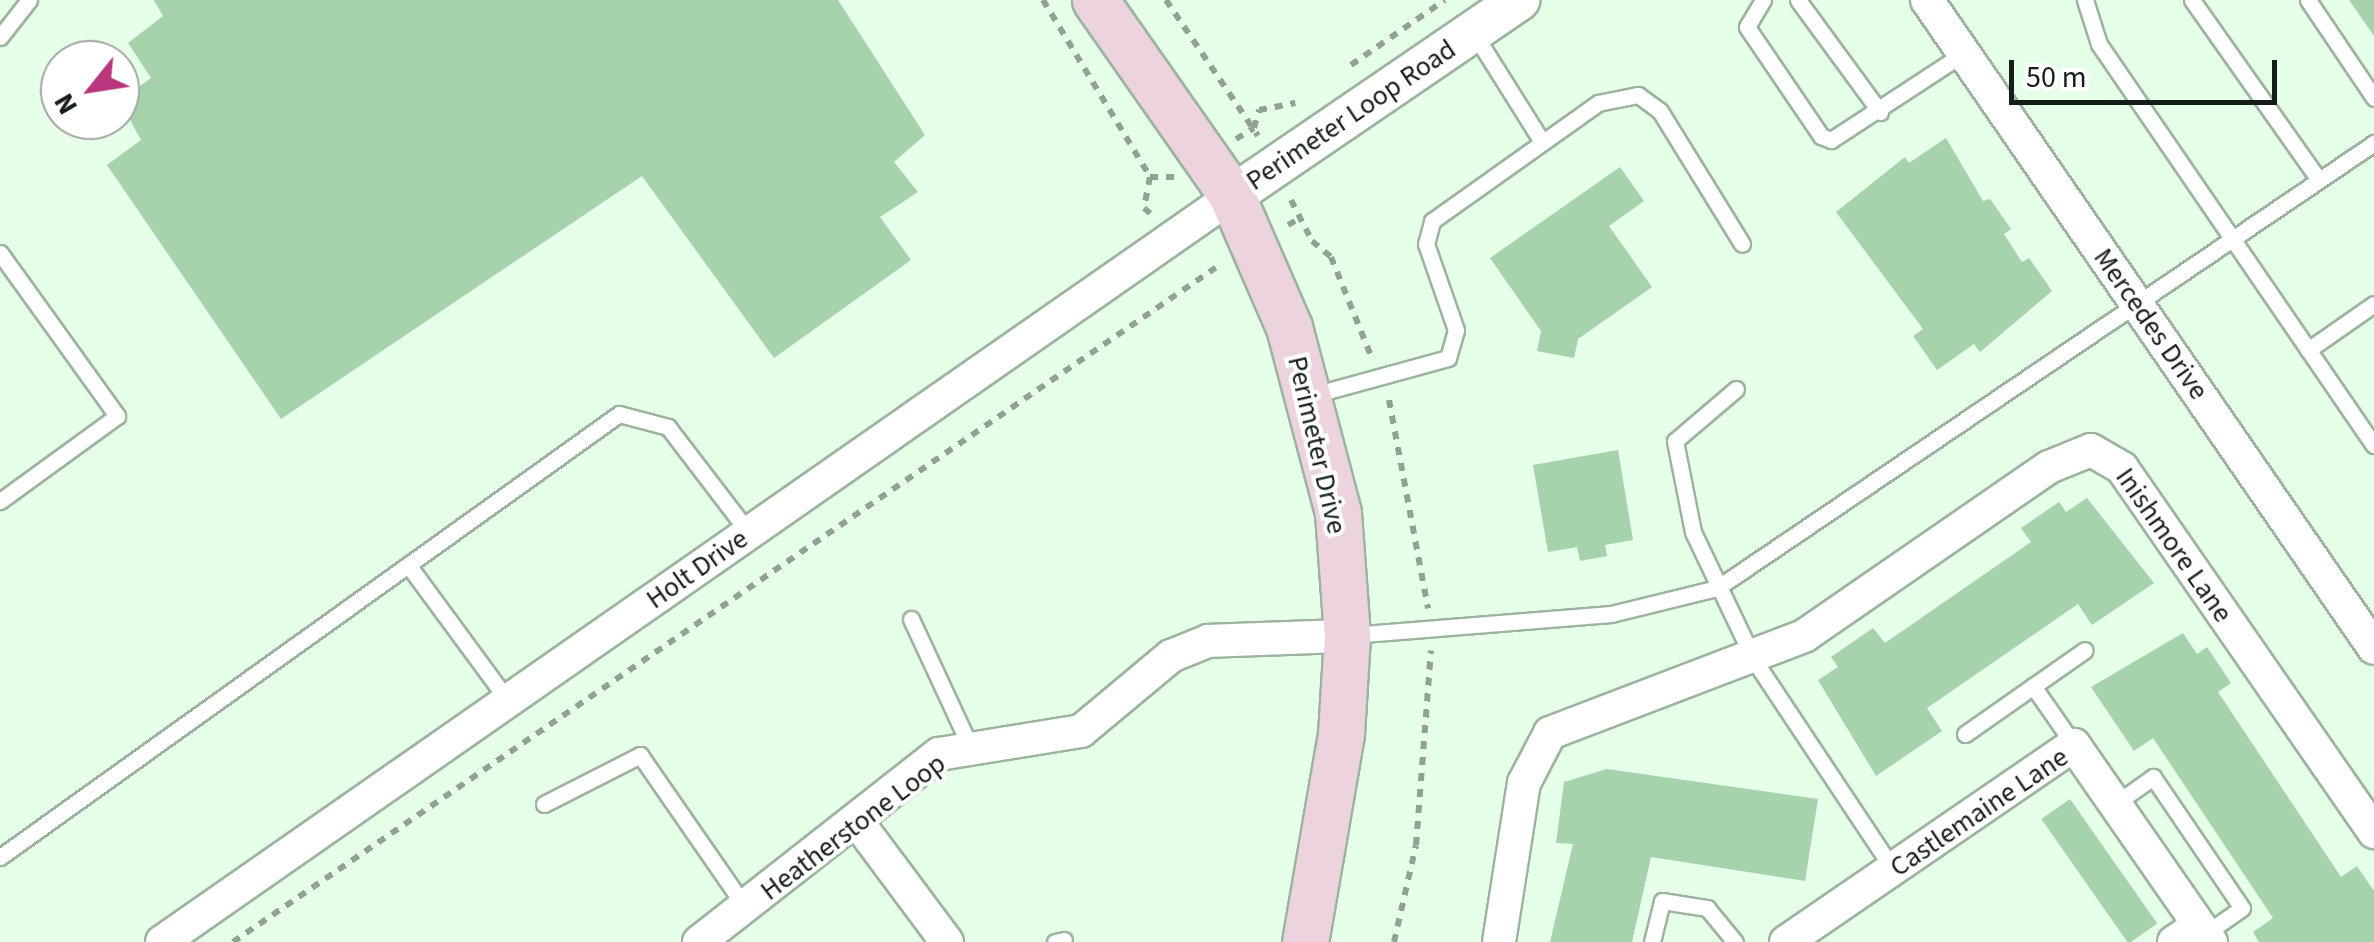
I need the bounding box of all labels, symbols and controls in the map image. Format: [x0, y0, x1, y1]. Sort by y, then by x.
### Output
street label: Perimeter Loop Road [1240, 32, 1462, 198]
north arrow [40, 40, 140, 140]
scale bar [2014, 40, 2282, 102]
text: 50 m [2026, 56, 2087, 99]
text: N [44, 86, 88, 122]
street label: Mercedes Drive [2086, 242, 2216, 406]
street label: Perimeter Drive [1280, 353, 1354, 537]
street label: Inishmore Lane [2108, 461, 2240, 629]
street label: Holt Drive [640, 522, 754, 616]
street label: Castlemaine Lane [1884, 740, 2074, 884]
street label: Heatherstone Loop [754, 746, 952, 908]

